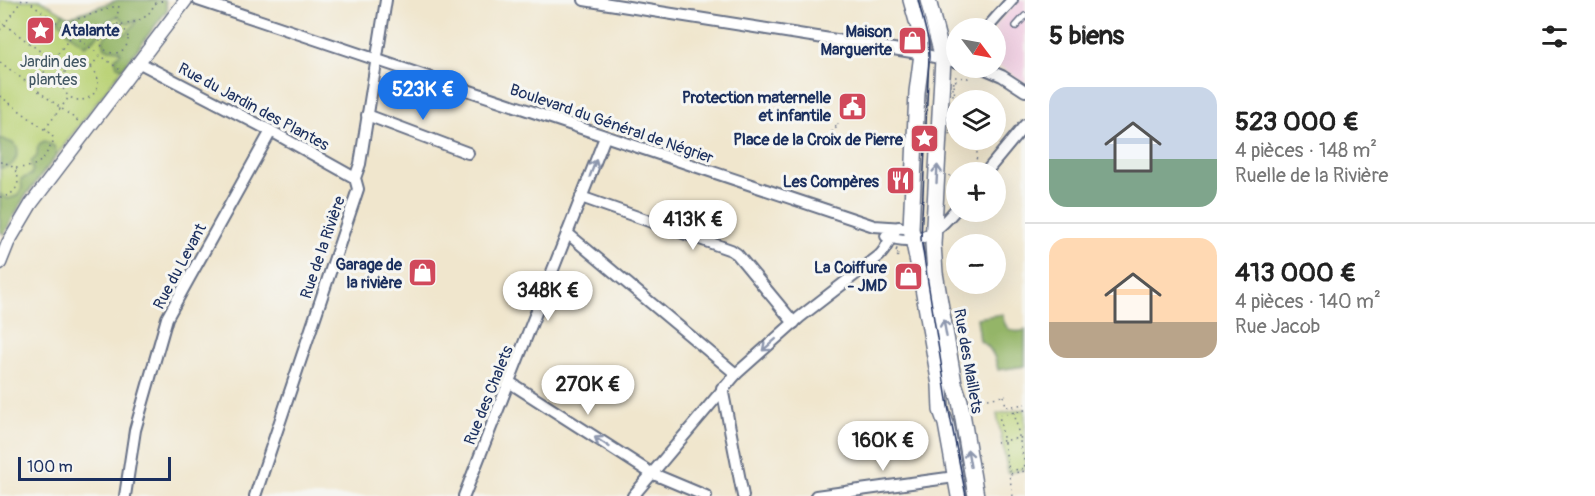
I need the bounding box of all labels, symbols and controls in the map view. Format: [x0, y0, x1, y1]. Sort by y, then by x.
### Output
place icon: Atalante [24, 14, 56, 46]
north arrow [946, 18, 1006, 78]
map controls [946, 18, 1006, 294]
text: 5 biens [1049, 20, 1124, 52]
icon: filters [1538, 20, 1571, 53]
place label: Atalante [61, 21, 120, 41]
place label: Maison Marguerite [820, 22, 893, 60]
shop icon: Maison Marguerite [897, 24, 929, 56]
park label: Jardin des plantes [20, 52, 86, 90]
street label: Rue du Jardin des Plantes [175, 59, 332, 155]
pin: 523K € [374, 70, 472, 121]
text: 523K € [392, 77, 454, 102]
street label: Boulevard du Général de Négrier [507, 80, 716, 168]
place label: Protection maternelle et infantile [682, 88, 832, 126]
public building icon: Protection maternelle et infantile [836, 90, 868, 122]
button: layers [946, 90, 1006, 150]
text: 523 000 € [1235, 106, 1359, 138]
icon: home [1097, 111, 1169, 183]
place icon: Place de la Croix de Pierre [908, 123, 940, 155]
place label: Place de la Croix de Pierre [733, 130, 904, 150]
text: 4 pièces · 148 m² [1235, 138, 1377, 163]
one-way arrow [588, 159, 599, 178]
button: + [946, 162, 1006, 222]
text: Ruelle de la Rivière [1235, 163, 1388, 188]
restaurant icon: Les Compères [884, 165, 916, 197]
one-way arrow [932, 165, 943, 185]
place label: Les Compères [783, 172, 880, 192]
street label: Rue de la Rivière [296, 193, 350, 301]
pin: 413K € [644, 200, 742, 251]
text: 413K € [663, 207, 723, 232]
street label: Rue du Levant [149, 220, 211, 313]
button: − [946, 234, 1006, 294]
place label: Garage de la rivière [336, 255, 403, 293]
shop icon: Garage de la rivière [407, 257, 439, 289]
text: 413 000 € [1235, 257, 1356, 289]
place label: La Coiffure - JMD [814, 258, 888, 296]
shop icon: La Coiffure - JMD [892, 260, 924, 292]
icon: home [1097, 262, 1169, 334]
pin: 348K € [499, 271, 597, 322]
text: 348K € [517, 278, 579, 303]
text: 4 pièces · 140 m² [1235, 289, 1381, 314]
street label: Rue des Maillets [949, 307, 987, 415]
text: Rue Jacob [1235, 314, 1320, 339]
one-way arrow [939, 319, 950, 339]
one-way arrow [762, 338, 777, 352]
street label: Rue des Chalets [460, 343, 518, 448]
pin: 270K € [539, 365, 637, 416]
text: 270K € [555, 372, 621, 397]
pin: 160K € [834, 421, 932, 472]
text: 160K € [852, 428, 914, 453]
one-way arrow [593, 435, 610, 448]
one-way arrow [963, 449, 974, 468]
scale bar [18, 454, 171, 482]
text: 100 m [27, 457, 73, 477]

